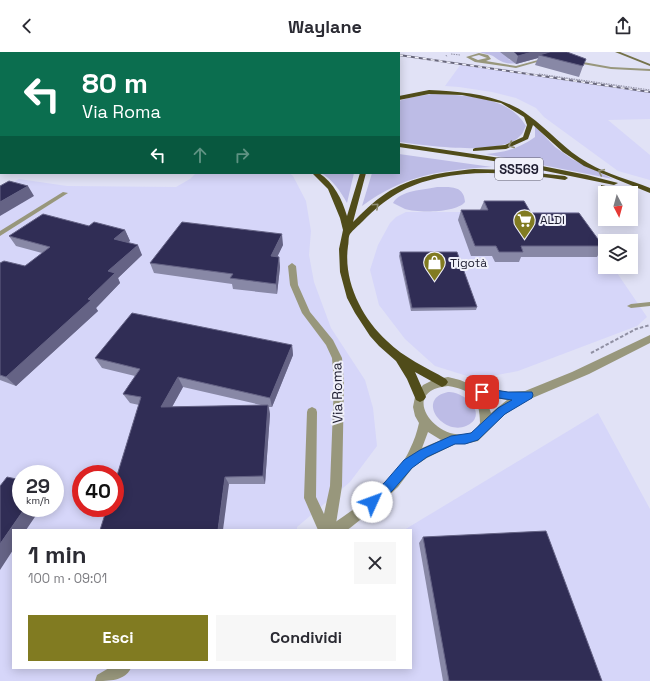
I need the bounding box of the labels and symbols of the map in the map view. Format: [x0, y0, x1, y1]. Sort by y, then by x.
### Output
one-way arrow [508, 140, 515, 148]
road number: SS569 [495, 158, 543, 180]
one-way arrow [597, 169, 605, 177]
north arrow [598, 186, 638, 226]
one-way arrow [371, 203, 379, 211]
supermarket icon: ALDI [512, 207, 538, 240]
place label: ALDI [540, 212, 565, 228]
shop icon: Tigotà [422, 250, 448, 283]
place label: Tigotà [450, 255, 487, 271]
street label: Via Roma [327, 362, 347, 424]
pin [465, 375, 499, 409]
speed limit sign: 40 [72, 465, 124, 517]
position arrow [351, 481, 393, 523]

